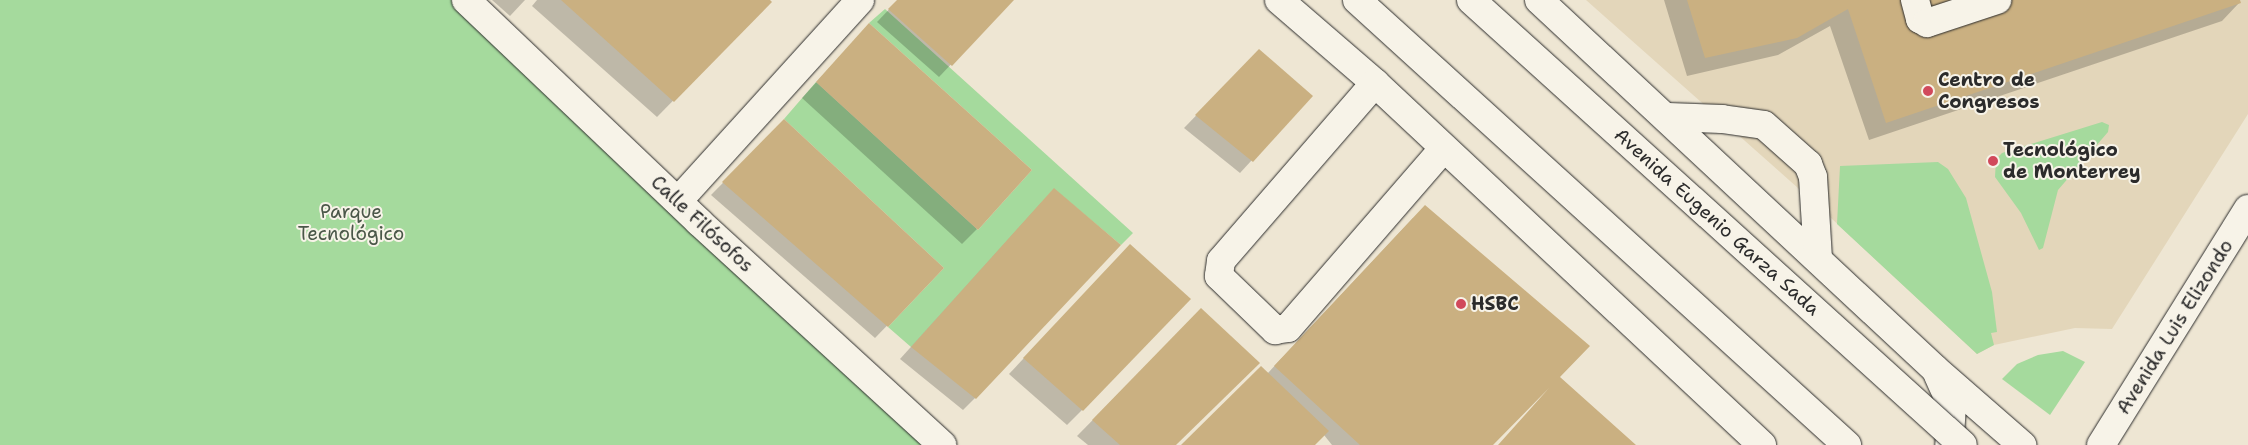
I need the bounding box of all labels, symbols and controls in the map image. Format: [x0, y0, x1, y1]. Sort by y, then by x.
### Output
place label: Centro de Congresos [1938, 69, 2039, 113]
marker: Centro de Congresos [1922, 85, 1934, 97]
street label: Avenida Eugenio Garza Sada [1609, 124, 1825, 320]
place label: Tecnológico de Monterrey [2003, 139, 2141, 183]
marker: Tecnológico de Monterrey [1987, 155, 1999, 167]
street label: Calle Filósofos [646, 171, 758, 277]
park label: Parque Tecnológico [298, 201, 404, 245]
street label: Avenida Luis Elizondo [2112, 236, 2238, 418]
place label: HSBC [1471, 293, 1519, 315]
marker: HSBC [1455, 298, 1467, 310]

